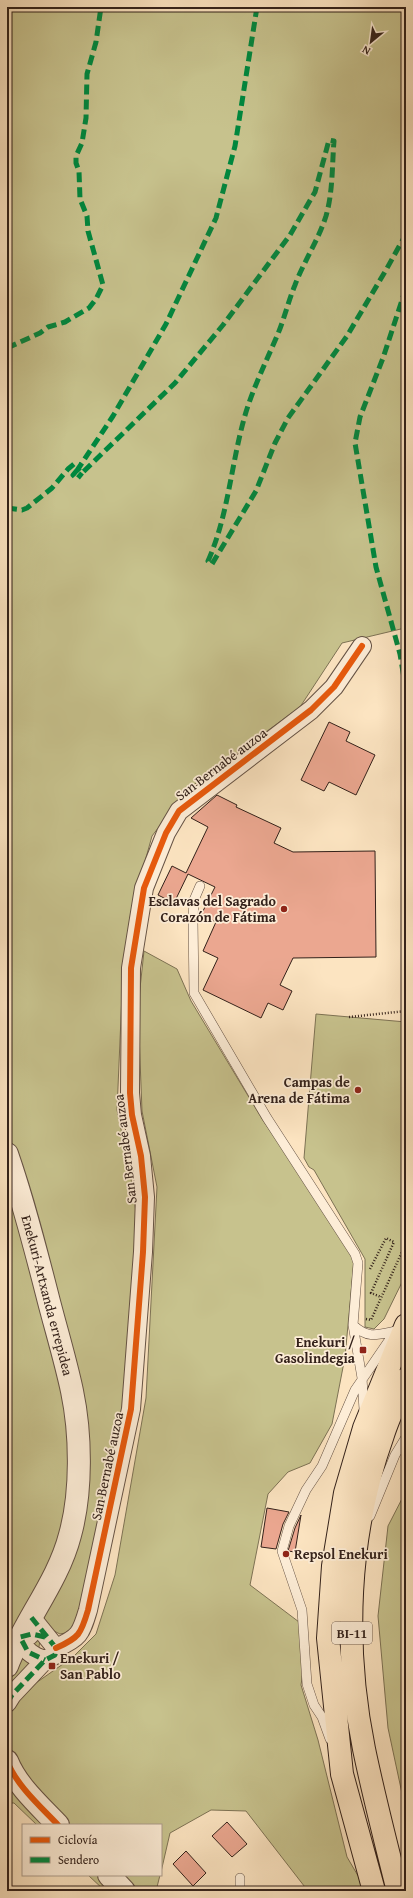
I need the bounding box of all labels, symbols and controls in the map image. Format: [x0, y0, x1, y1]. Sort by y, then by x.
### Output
north arrow [351, 22, 391, 62]
text: N [358, 42, 373, 60]
street label: San Bernabé auzoa [171, 723, 271, 805]
place label: Esclavas del Sagrado Corazón de Fátima [149, 891, 277, 927]
marker: Esclavas del Sagrado Corazón de Fátima [279, 904, 289, 914]
place label: Campas de Arena de Fátima [248, 1072, 351, 1108]
marker: Campas de Arena de Fátima [353, 1085, 363, 1095]
street label: San Bernabé auzoa [108, 1093, 142, 1205]
street label: Enekuri-Artxanda errepidea [17, 1213, 78, 1378]
place label: Enekuri / Gasolindegia [275, 1332, 356, 1368]
marker: Enekuri / Gasolindegia [358, 1345, 368, 1355]
street label: San Bernabé auzoa [86, 1410, 128, 1522]
place label: Repsol Enekuri [294, 1544, 388, 1564]
marker: Repsol Enekuri [281, 1549, 291, 1559]
road number: BI-11 [332, 1622, 372, 1644]
place label: Enekuri / San Pablo [60, 1648, 121, 1684]
marker: Enekuri / San Pablo [47, 1661, 57, 1671]
legend [22, 1824, 162, 1876]
text: Ciclovía [58, 1831, 98, 1848]
text: Sendero [58, 1851, 99, 1868]

